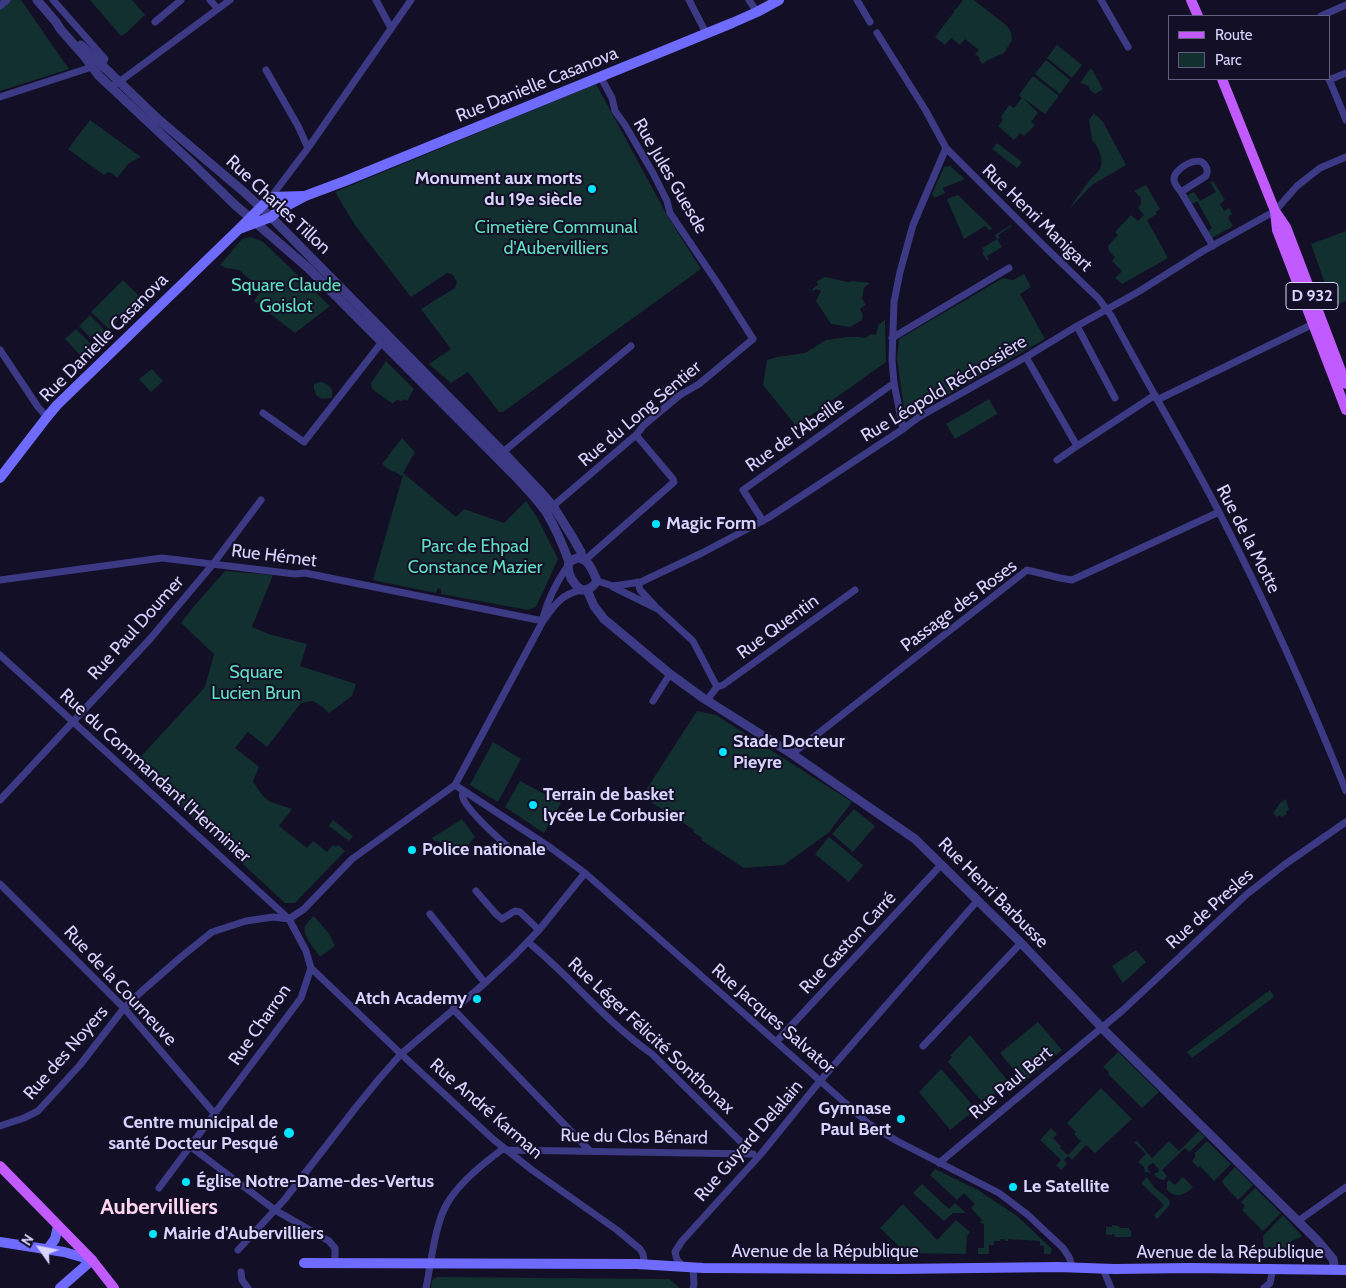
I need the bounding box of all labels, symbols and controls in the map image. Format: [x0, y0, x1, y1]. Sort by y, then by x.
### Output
legend [1168, 15, 1331, 80]
text: Route [1215, 26, 1253, 44]
street label: Rue Danielle Casanova [453, 43, 621, 127]
text: Parc [1215, 51, 1242, 69]
street label: Rue Jules Guesde [628, 115, 712, 237]
street label: Rue Charles Tillon [221, 151, 335, 259]
street label: Rue Henri Manigart [977, 160, 1097, 276]
place label: Monument aux morts du 19e siècle [415, 168, 582, 210]
marker: Monument aux morts du 19e siècle [586, 183, 598, 195]
park label: Cimetière Communal d'Aubervilliers [475, 217, 637, 260]
street label: Rue Danielle Casanova [35, 269, 173, 407]
park label: Square Claude Goislot [231, 275, 341, 318]
road number: D 932 [1286, 282, 1338, 310]
street label: Rue Léopold Réchossière [857, 331, 1031, 447]
street label: Rue du Long Sentier [574, 357, 706, 471]
street label: Rue de l'Abeille [742, 393, 848, 477]
street label: Rue de la Motte [1211, 481, 1285, 597]
place label: Magic Form [666, 513, 757, 535]
marker: Magic Form [650, 518, 662, 530]
park label: Parc de Ehpad Constance Mazier [408, 536, 542, 578]
street label: Rue Hémet [230, 540, 318, 572]
street label: Passage des Roses [897, 555, 1021, 657]
street label: Rue Paul Doumer [84, 571, 188, 685]
street label: Rue Quentin [733, 590, 823, 664]
park label: Square Lucien Brun [211, 662, 301, 704]
street label: Rue du Commandant l'Herminier [55, 685, 255, 867]
place label: Stade Docteur Pieyre [733, 731, 845, 774]
marker: Stade Docteur Pieyre [717, 746, 729, 758]
place label: Terrain de basket lycée Le Corbusier [543, 784, 684, 826]
marker: Terrain de basket lycée Le Corbusier [527, 799, 539, 811]
street label: Rue Henri Barbusse [933, 833, 1053, 953]
place label: Police nationale [422, 839, 546, 861]
marker: Police nationale [406, 844, 418, 856]
street label: Rue de Presles [1162, 864, 1258, 954]
street label: Rue Gaston Carré [795, 888, 901, 998]
street label: Rue de la Courneuve [59, 922, 181, 1050]
street label: Rue Léger Félicité Sonthonax [563, 953, 739, 1119]
street label: Rue Jacques Salvator [707, 959, 839, 1079]
street label: Rue Charron [224, 980, 296, 1070]
place label: Atch Academy [355, 988, 467, 1010]
marker: Atch Academy [471, 993, 483, 1005]
street label: Rue des Noyers [19, 1002, 113, 1104]
street label: Rue Paul Bert [965, 1042, 1057, 1124]
street label: Rue André Karman [425, 1054, 547, 1164]
street label: Rue Guyard Delalain [690, 1076, 808, 1206]
place label: Gymnase Paul Bert [818, 1098, 891, 1140]
place label: Centre municipal de santé Docteur Pesqué [108, 1112, 278, 1154]
marker: Gymnase Paul Bert [895, 1113, 907, 1125]
street label: Rue du Clos Bénard [560, 1125, 708, 1149]
marker: Centre municipal de santé Docteur Pesqué [282, 1126, 296, 1140]
place label: Église Notre-Dame-des-Vertus [196, 1171, 434, 1193]
marker: Église Notre-Dame-des-Vertus [180, 1176, 192, 1188]
place label: Le Satellite [1023, 1176, 1109, 1198]
marker: Le Satellite [1007, 1181, 1019, 1193]
district label: Aubervilliers [100, 1195, 218, 1221]
north arrow [15, 1223, 65, 1273]
place label: Mairie d'Aubervilliers [163, 1223, 324, 1245]
marker: Mairie d'Aubervilliers [147, 1228, 159, 1240]
text: N [17, 1231, 38, 1249]
street label: Avenue de la République [731, 1241, 919, 1263]
street label: Avenue de la République [1136, 1242, 1324, 1264]

